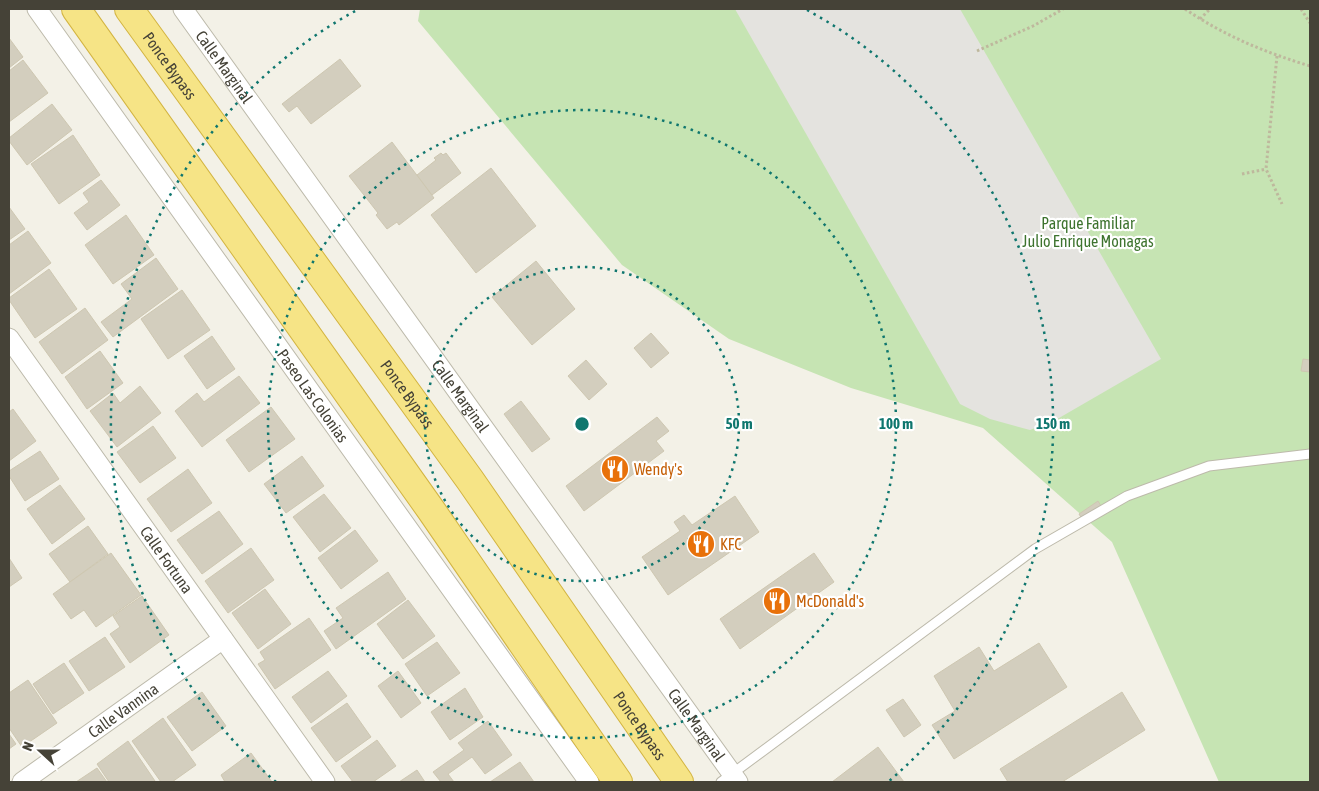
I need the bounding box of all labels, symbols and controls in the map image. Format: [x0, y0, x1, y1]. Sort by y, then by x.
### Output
street label: Calle Marginal [192, 27, 257, 107]
street label: Ponce Bypass [140, 28, 201, 103]
park label: Parque Familiar Julio Enrique Monagas [1022, 214, 1154, 251]
street label: Paseo Las Colonias [274, 346, 353, 446]
street label: Calle Marginal [429, 356, 493, 436]
street label: Ponce Bypass [377, 357, 438, 431]
centre of rings [573, 415, 591, 433]
text: 50 m [726, 415, 753, 432]
text: 100 m [879, 415, 913, 432]
text: 150 m [1036, 415, 1070, 432]
restaurant icon: Wendy's [600, 454, 630, 484]
place label: Wendy's [634, 460, 683, 479]
street label: Calle Fortuna [137, 523, 197, 597]
restaurant icon: KFC [686, 529, 716, 559]
place label: KFC [720, 535, 742, 553]
restaurant icon: McDonald's [762, 586, 792, 616]
place label: McDonald's [796, 592, 865, 610]
street label: Calle Vannina [85, 679, 162, 741]
street label: Calle Marginal [665, 685, 729, 765]
street label: Ponce Bypass [610, 688, 670, 763]
north arrow [15, 726, 65, 776]
text: N [19, 740, 37, 753]

